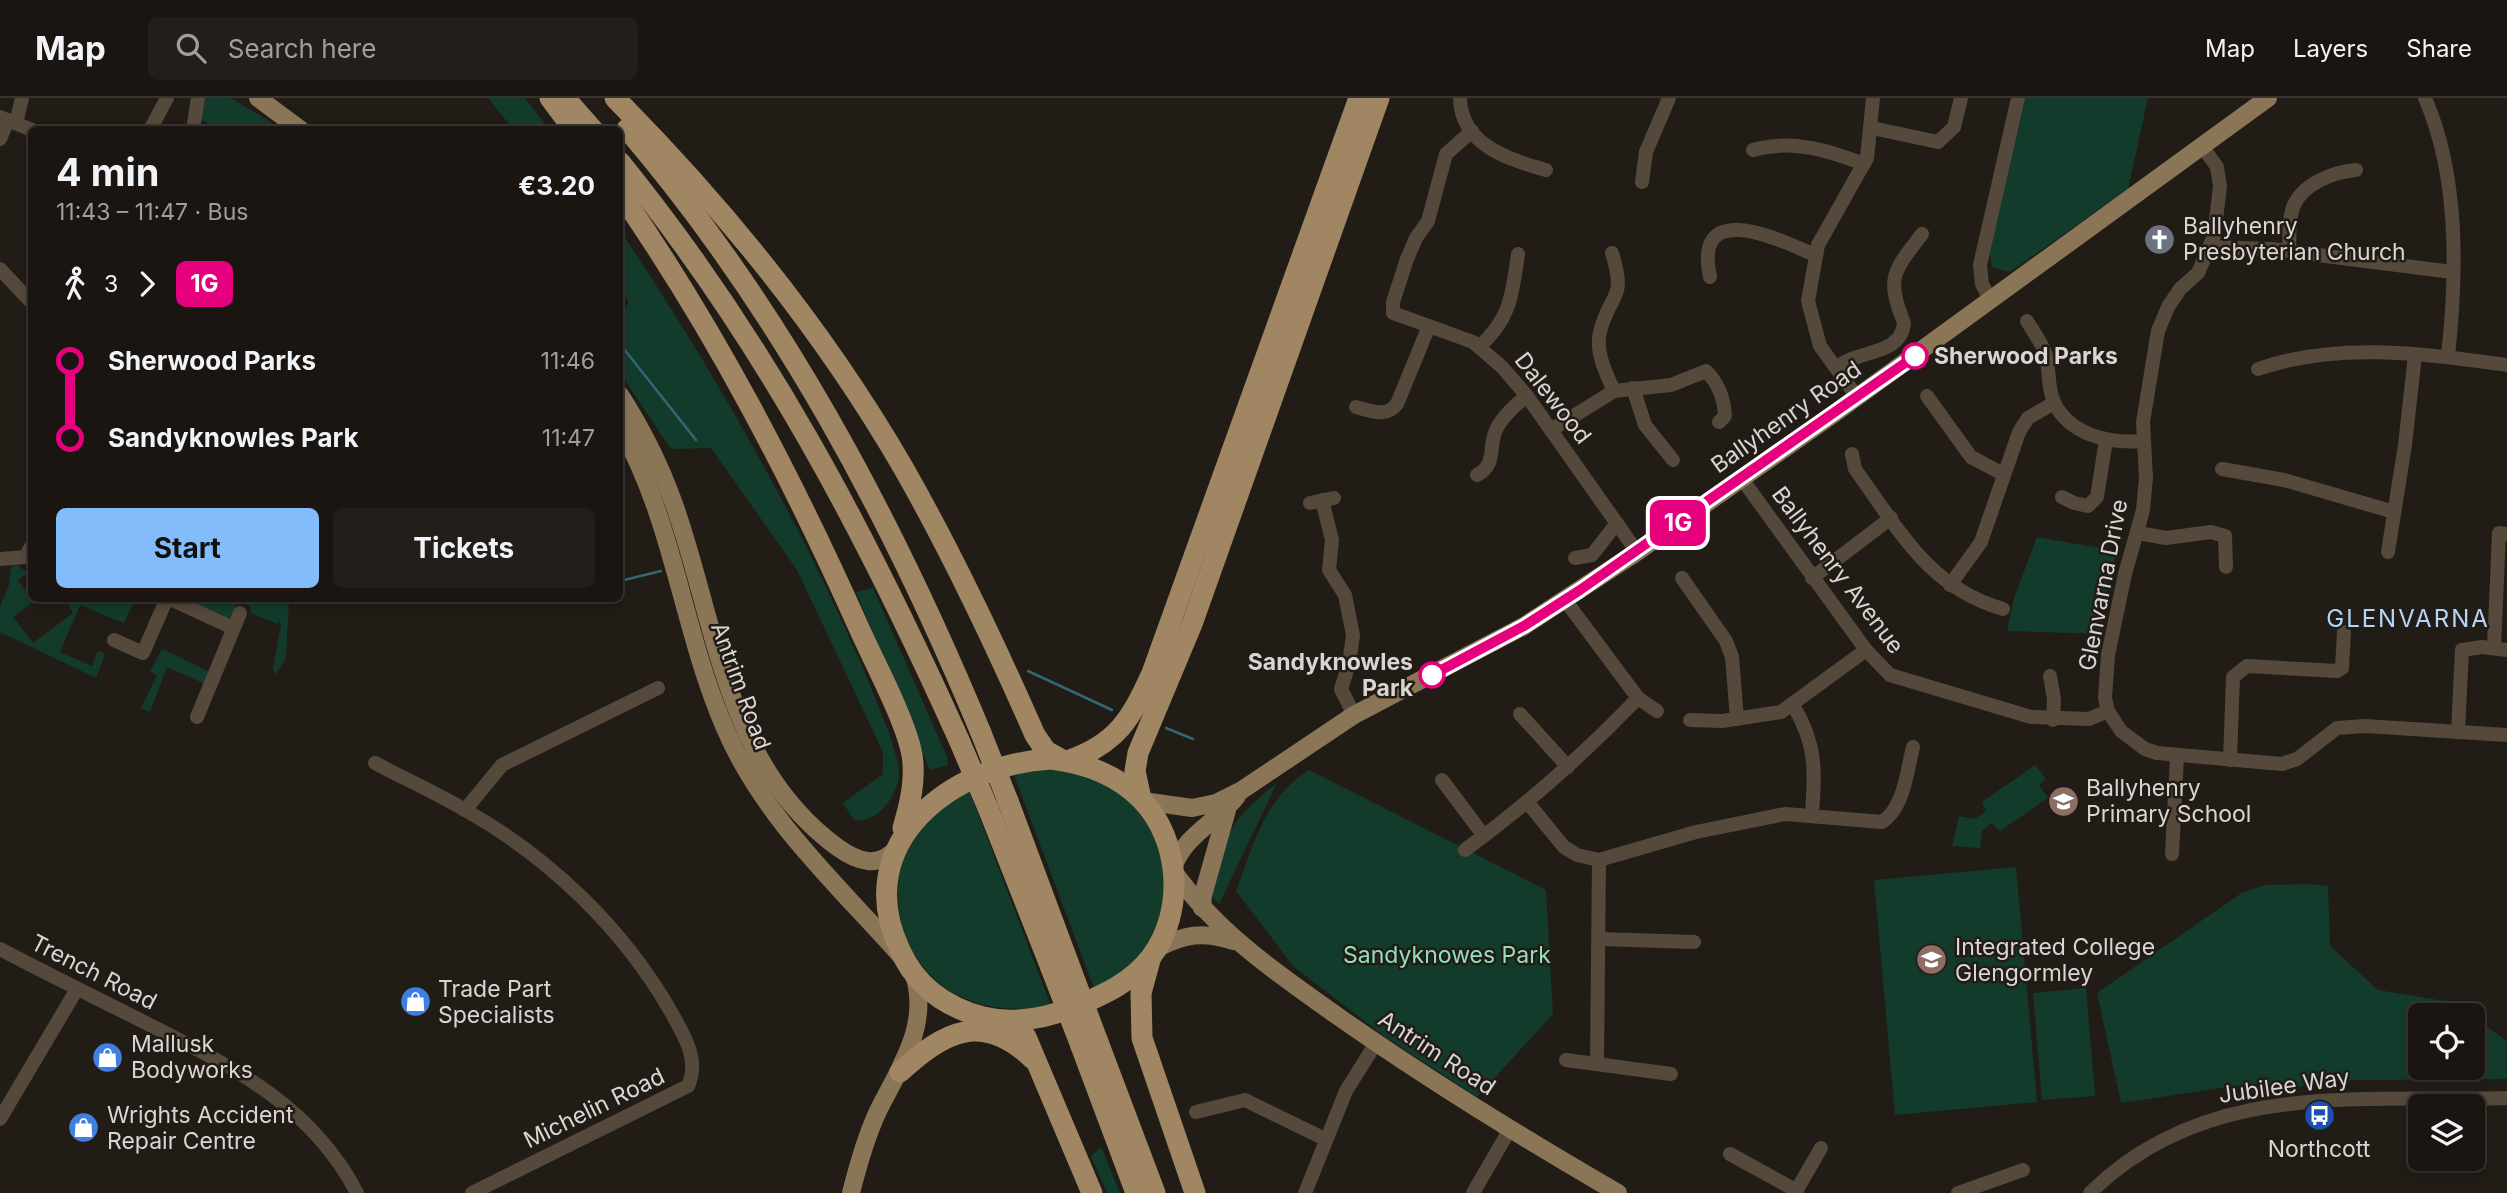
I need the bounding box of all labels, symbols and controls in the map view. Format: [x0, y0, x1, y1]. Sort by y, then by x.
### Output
search box [148, 17, 638, 80]
text: Map [35, 28, 106, 68]
icon: search [172, 29, 210, 67]
text: Search here [228, 33, 376, 64]
text: Map [2205, 34, 2255, 63]
text: Layers [2293, 34, 2368, 63]
text: Share [2406, 34, 2472, 63]
text: 4 min [56, 149, 159, 195]
text: €3.20 [518, 170, 595, 201]
text: 11:43 – 11:47 · Bus [56, 198, 248, 226]
place label: Ballyhenry Presbyterian Church [2183, 212, 2406, 266]
church icon: Ballyhenry Presbyterian Church [2143, 222, 2177, 256]
icon: walk [56, 265, 94, 303]
icon: forward [128, 265, 166, 303]
text: 1G [190, 269, 219, 298]
text: 3 [104, 270, 118, 298]
place label: Sherwood Parks [1934, 342, 2118, 370]
marker: Sherwood Parks [1902, 343, 1928, 369]
text: Sherwood Parks [108, 345, 316, 376]
text: 11:46 [541, 347, 595, 375]
street label: Dalewood [1509, 347, 1597, 449]
street label: Ballyhenry Road [1706, 355, 1866, 479]
text: Sandyknowles Park [108, 422, 359, 453]
text: 11:47 [542, 424, 595, 452]
street label: Ballyhenry Avenue [1766, 481, 1910, 659]
street label: Glenvarna Drive [2073, 497, 2133, 673]
line badge: 1G [1646, 500, 1710, 546]
button: Start [56, 508, 319, 588]
button: Tickets [333, 508, 595, 588]
text: 1G [1664, 508, 1692, 537]
district label: GLENVARNA [2326, 604, 2490, 633]
street label: Antrim Road [705, 618, 777, 754]
place label: Sandyknowles Park [1248, 648, 1414, 702]
marker: Sandyknowles Park [1419, 662, 1445, 688]
place label: Ballyhenry Primary School [2086, 774, 2251, 828]
school or university icon: Ballyhenry Primary School [2046, 784, 2080, 818]
street label: Trench Road [26, 928, 162, 1016]
place label: Integrated College Glengormley [1955, 933, 2155, 987]
park label: Sandyknowes Park [1343, 941, 1551, 969]
school or university icon: Integrated College Glengormley [1915, 943, 1949, 977]
place label: Trade Part Specialists [438, 975, 555, 1029]
shop icon: Trade Part Specialists [398, 985, 432, 1019]
map controls [2408, 1003, 2485, 1171]
button: locate [2408, 1003, 2485, 1080]
street label: Antrim Road [1373, 1005, 1501, 1101]
place label: Mallusk Bodyworks [131, 1030, 253, 1084]
shop icon: Mallusk Bodyworks [91, 1040, 125, 1074]
street label: Michelin Road [519, 1062, 669, 1154]
street label: Jubilee Way [2217, 1063, 2351, 1109]
button: layers [2408, 1094, 2485, 1171]
bus stop icon: Northcott [2302, 1098, 2336, 1132]
place label: Wrights Accident Repair Centre [107, 1101, 294, 1155]
shop icon: Wrights Accident Repair Centre [67, 1111, 101, 1145]
place label: Northcott [2268, 1135, 2371, 1163]

